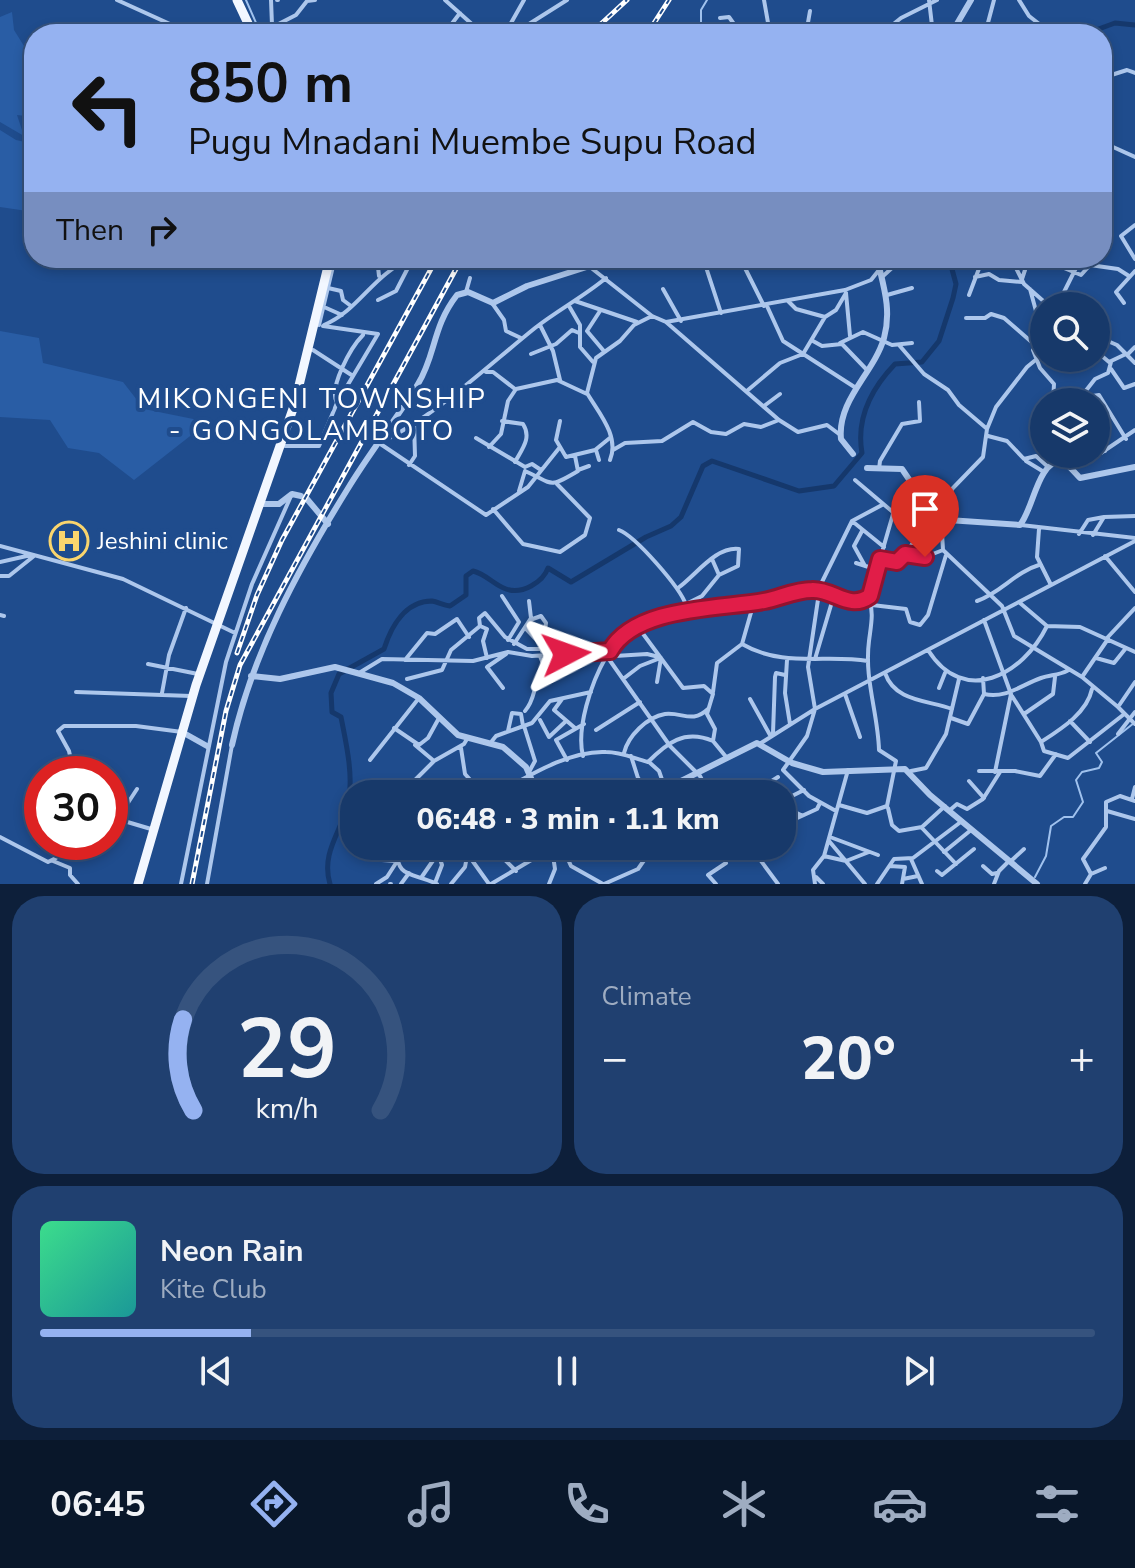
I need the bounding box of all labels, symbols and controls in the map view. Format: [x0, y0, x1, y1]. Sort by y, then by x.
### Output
text: 850 m [188, 45, 353, 122]
icon: left [56, 56, 160, 160]
text: Pugu Mnadani Muembe Supu Road [188, 118, 757, 167]
icon: right [140, 208, 184, 252]
text: Then [56, 210, 124, 251]
map controls [1030, 292, 1110, 468]
button: search [1030, 292, 1110, 372]
district label: MIKONGENI TOWNSHIP - GONGOLAMBOTO [137, 380, 487, 450]
button: layers [1030, 388, 1110, 468]
pin [891, 475, 959, 557]
icon: arrive [903, 487, 947, 531]
hospital icon: Jeshini clinic [48, 520, 90, 562]
place label: Jeshini clinic [96, 525, 228, 557]
position arrow [524, 612, 608, 696]
speed limit sign: 30 [24, 756, 128, 860]
text: 06:48 · 3 min · 1.1 km [416, 799, 720, 840]
text: Climate [602, 979, 692, 1014]
text: 29 [237, 993, 337, 1106]
text: 20° [801, 1018, 896, 1100]
text: − [602, 1029, 628, 1089]
text: + [1069, 1029, 1095, 1089]
text: km/h [255, 1089, 318, 1128]
text: Neon Rain [160, 1231, 304, 1272]
text: Kite Club [160, 1272, 267, 1307]
icon: previous [194, 1349, 238, 1393]
icon: pause [545, 1349, 589, 1393]
icon: next [897, 1349, 941, 1393]
icon: directions [246, 1476, 302, 1532]
icon: music [403, 1476, 459, 1532]
icon: phone [559, 1476, 615, 1532]
icon: climate [716, 1476, 772, 1532]
icon: car [872, 1476, 928, 1532]
icon: filters [1029, 1476, 1085, 1532]
text: 06:45 [50, 1480, 146, 1529]

